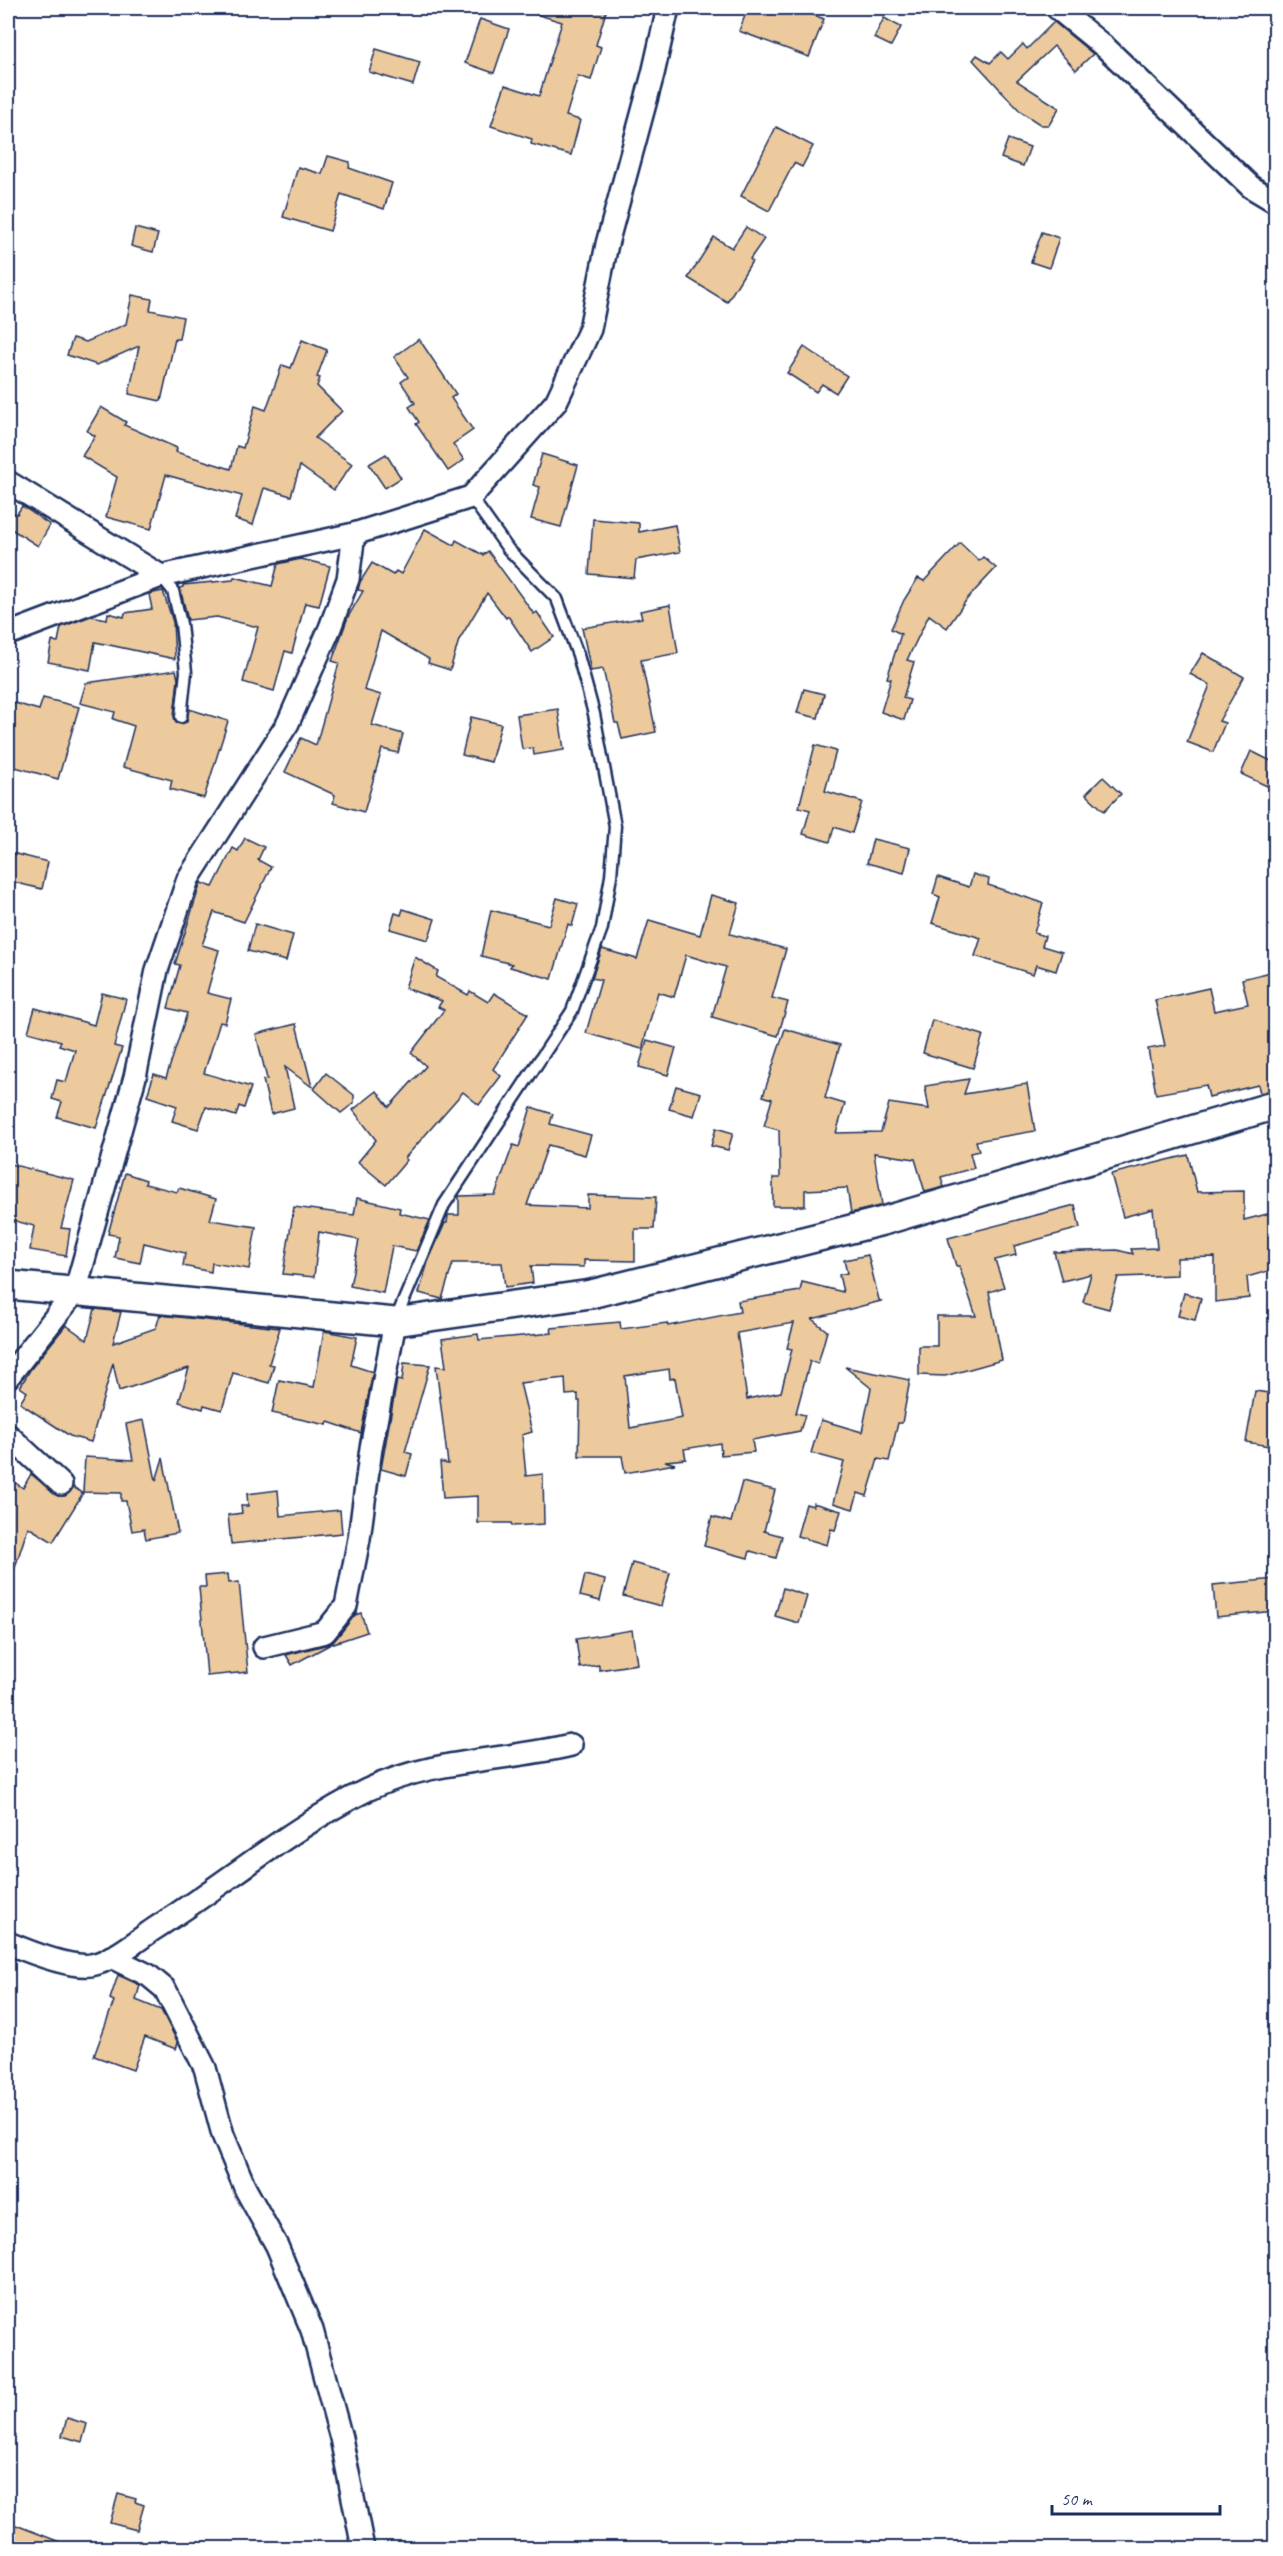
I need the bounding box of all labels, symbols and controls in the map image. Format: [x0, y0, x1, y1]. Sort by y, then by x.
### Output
scale bar [1052, 2478, 1220, 2516]
text: 50 m [1061, 2488, 1094, 2510]

